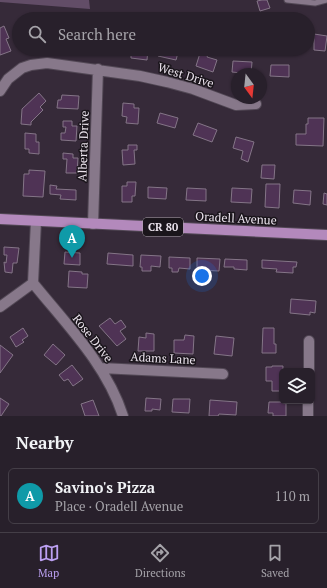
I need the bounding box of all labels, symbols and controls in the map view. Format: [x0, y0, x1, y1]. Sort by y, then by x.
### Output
search box [12, 12, 315, 56]
icon: search [26, 23, 48, 45]
text: Search here [58, 24, 136, 44]
street label: West Drive [156, 59, 216, 91]
north arrow [231, 68, 267, 104]
street label: Alberta Drive [74, 110, 92, 182]
street label: Oradell Avenue [195, 208, 277, 228]
road number: CR 80 [143, 218, 183, 236]
pin: A [59, 225, 85, 258]
your location [192, 266, 212, 286]
street label: Rose Drive [70, 311, 116, 365]
street label: Adams Lane [130, 349, 196, 367]
map controls [279, 368, 315, 404]
button: layers [279, 368, 315, 404]
text: Nearby [16, 431, 74, 454]
text: Savino's Pizza [55, 477, 155, 497]
text: A [25, 487, 35, 505]
text: 110 m [275, 487, 310, 505]
text: Place · Oradell Avenue [55, 497, 183, 515]
tab: Map [38, 542, 60, 580]
tab: Directions [135, 542, 186, 580]
tab: Saved [261, 542, 289, 580]

